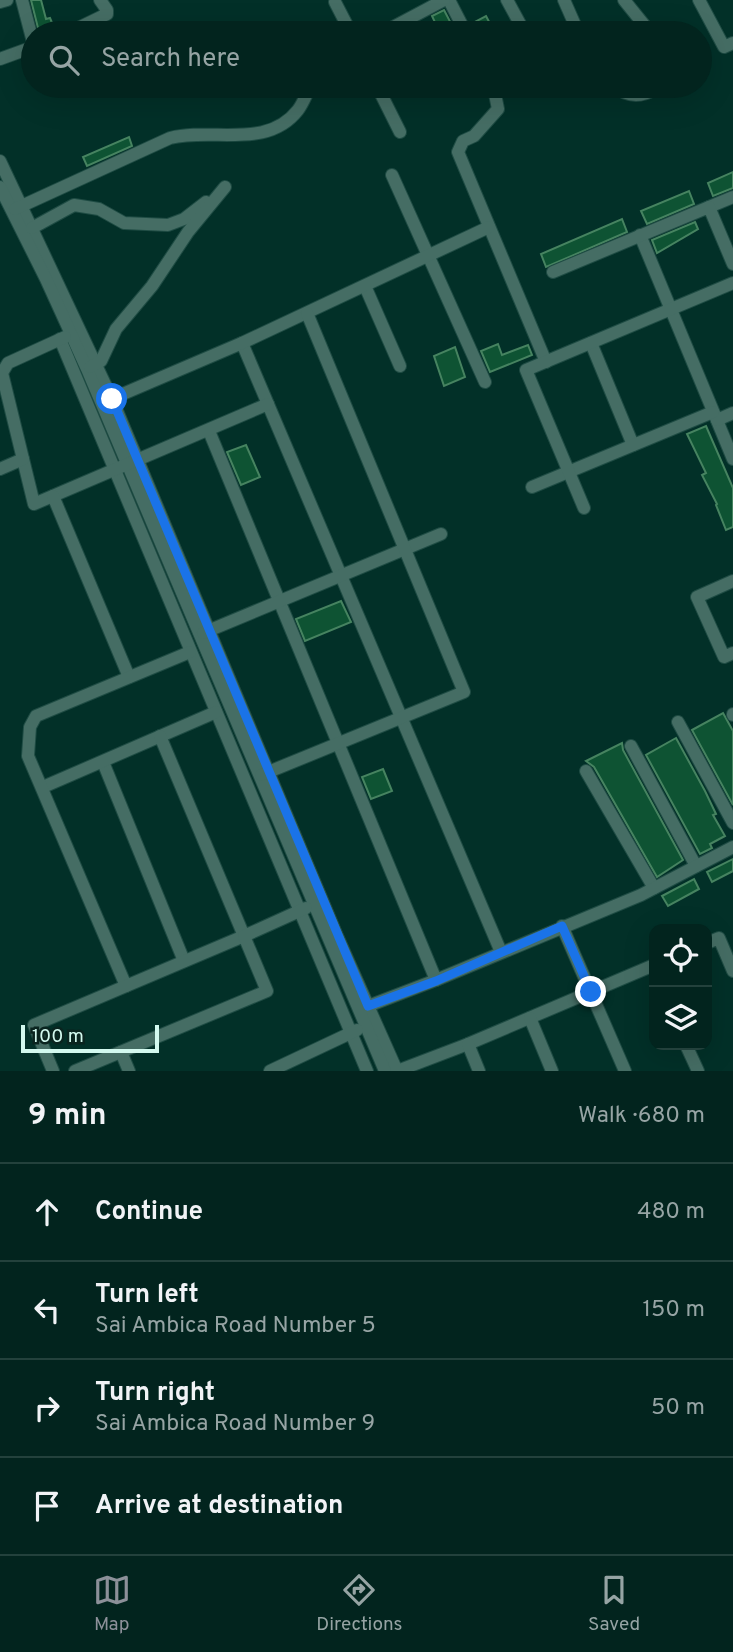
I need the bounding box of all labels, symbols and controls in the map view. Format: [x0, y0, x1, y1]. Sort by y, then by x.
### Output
search box [21, 21, 712, 98]
icon: search [45, 41, 83, 79]
text: Search here [101, 43, 240, 76]
route start [96, 383, 127, 414]
map controls [649, 924, 712, 1050]
button: locate [649, 924, 712, 987]
route end [575, 976, 606, 1007]
button: layers [649, 987, 712, 1050]
scale bar [21, 1022, 159, 1054]
text: 100 m [32, 1025, 84, 1049]
text: 9 min [28, 1098, 106, 1135]
text: Walk · 680 m [578, 1102, 705, 1131]
icon: ahead [28, 1193, 66, 1231]
text: Continue [95, 1196, 203, 1229]
text: 480 m [637, 1198, 705, 1227]
text: Turn left [95, 1279, 199, 1312]
icon: left [28, 1291, 66, 1329]
text: 150 m [643, 1296, 705, 1325]
text: Sai Ambica Road Number 5 [95, 1312, 376, 1341]
text: Turn right [95, 1377, 215, 1410]
icon: right [28, 1389, 66, 1427]
text: 50 m [651, 1394, 705, 1423]
text: Sai Ambica Road Number 9 [95, 1410, 375, 1439]
icon: arrive [28, 1487, 66, 1525]
text: Arrive at destination [95, 1490, 343, 1523]
tab: Map [93, 1571, 131, 1637]
tab: Directions [316, 1571, 403, 1637]
tab: Saved [588, 1571, 640, 1637]

